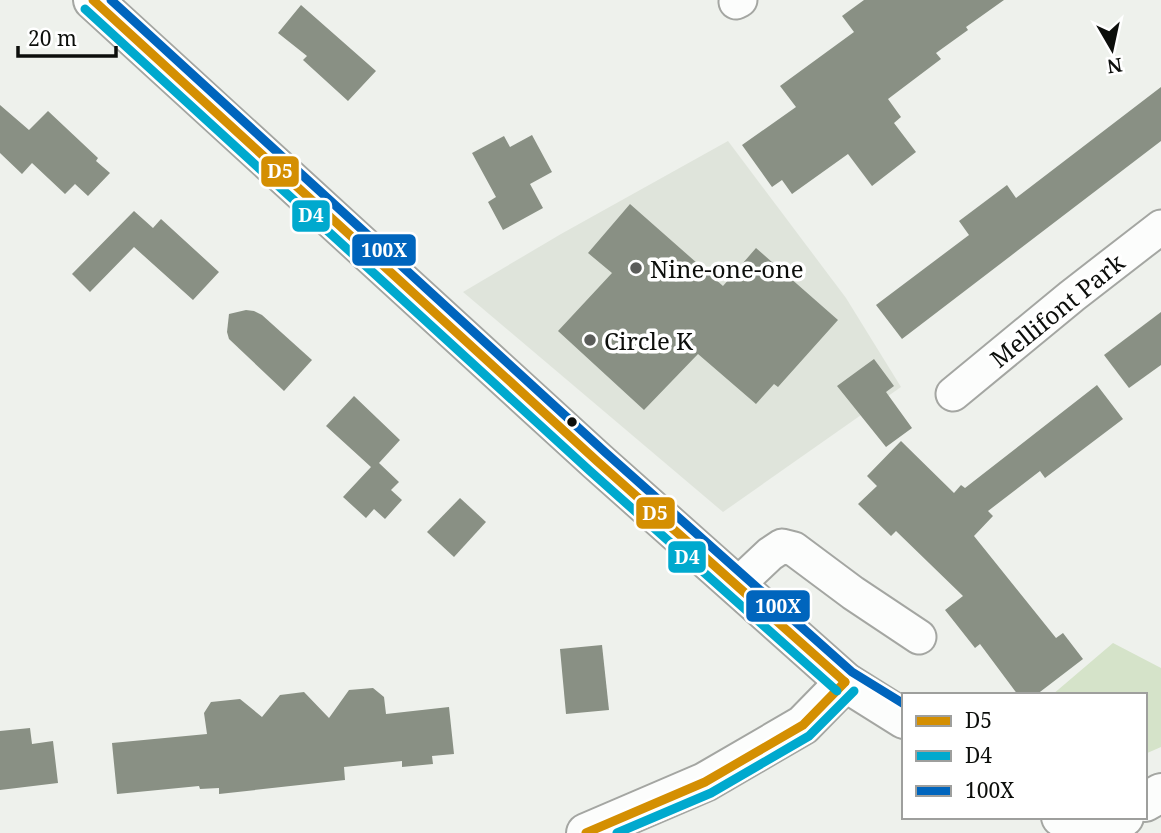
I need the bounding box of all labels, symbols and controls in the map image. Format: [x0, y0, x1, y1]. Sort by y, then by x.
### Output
scale bar [18, 14, 116, 58]
north arrow [1077, 14, 1147, 84]
text: 20 m [28, 24, 77, 52]
text: N [1105, 52, 1124, 80]
line badge: D5 [260, 155, 300, 188]
text: D5 [267, 158, 293, 184]
line badge: D4 [291, 199, 331, 233]
text: D4 [298, 202, 324, 228]
line badge: 100X [351, 233, 417, 267]
text: 100X [361, 237, 407, 263]
street label: Mellifont Park [983, 245, 1132, 374]
place label: Nine-one-one [650, 252, 804, 285]
marker: Nine-one-one [628, 260, 644, 276]
place label: Circle K [604, 324, 694, 357]
marker: Circle K [582, 332, 598, 348]
unlabelled marker [565, 415, 579, 429]
line badge: D5 [635, 496, 676, 530]
text: D5 [642, 500, 668, 526]
line badge: D4 [667, 540, 707, 574]
text: D4 [674, 544, 700, 570]
line badge: 100X [745, 589, 811, 623]
text: 100X [755, 593, 801, 619]
legend [902, 693, 1147, 819]
text: D5 [965, 706, 992, 734]
text: D4 [965, 741, 992, 769]
text: 100X [965, 776, 1014, 804]

